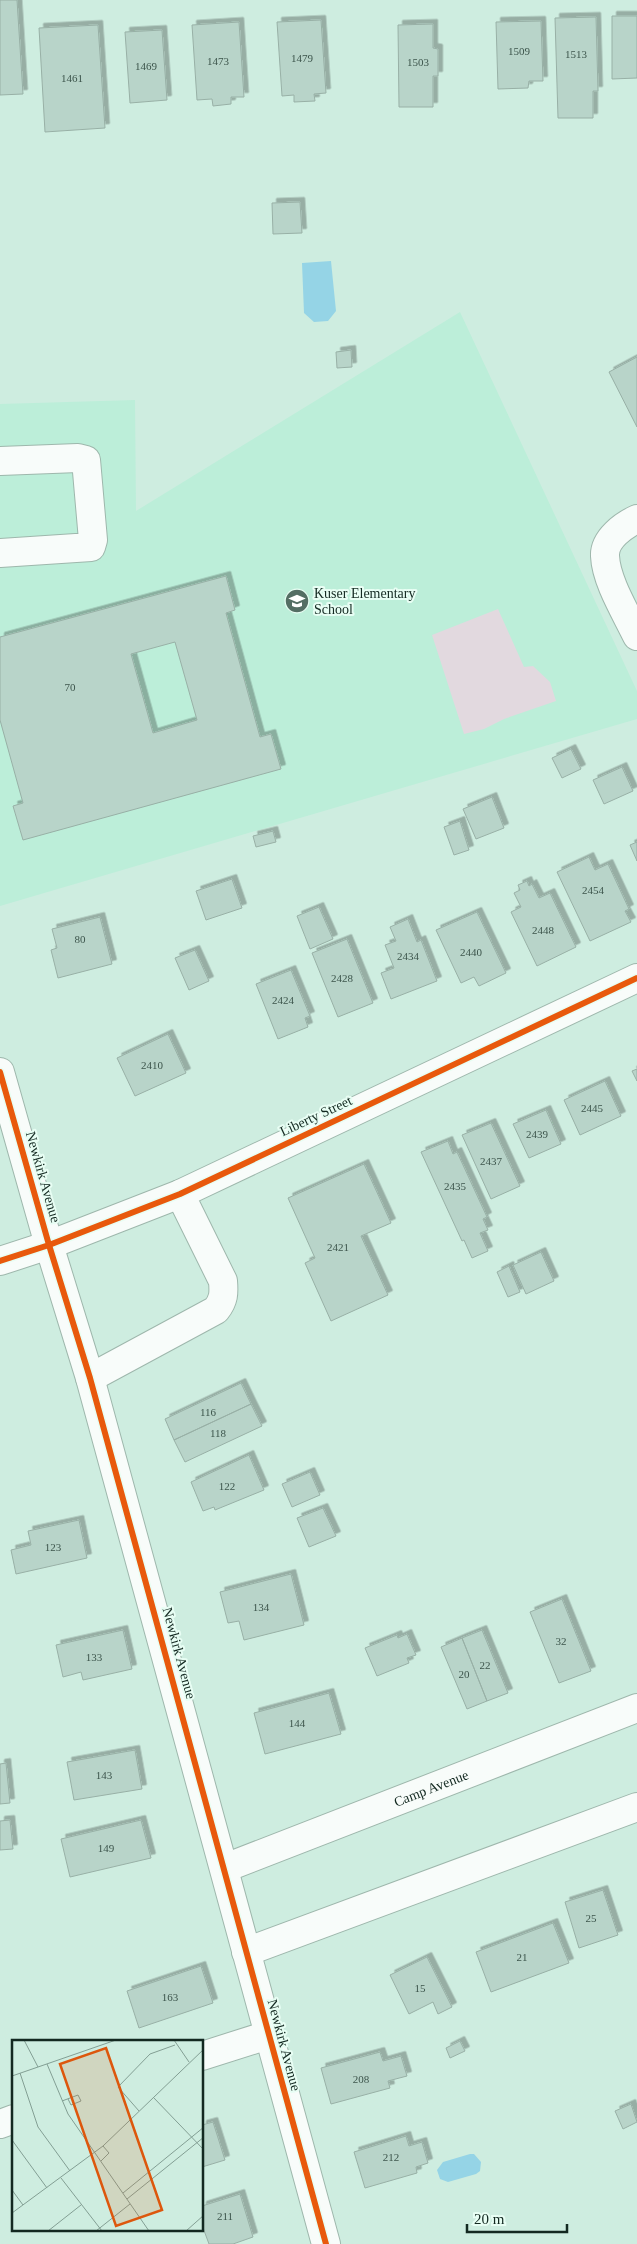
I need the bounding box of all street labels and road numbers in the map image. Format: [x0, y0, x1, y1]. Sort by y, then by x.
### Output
street label: Liberty Street [278, 1093, 354, 1139]
street label: Newkirk Avenue [23, 1130, 63, 1224]
street label: Newkirk Avenue [160, 1606, 198, 1700]
street label: Camp Avenue [392, 1767, 470, 1809]
street label: Newkirk Avenue [265, 1998, 303, 2092]

